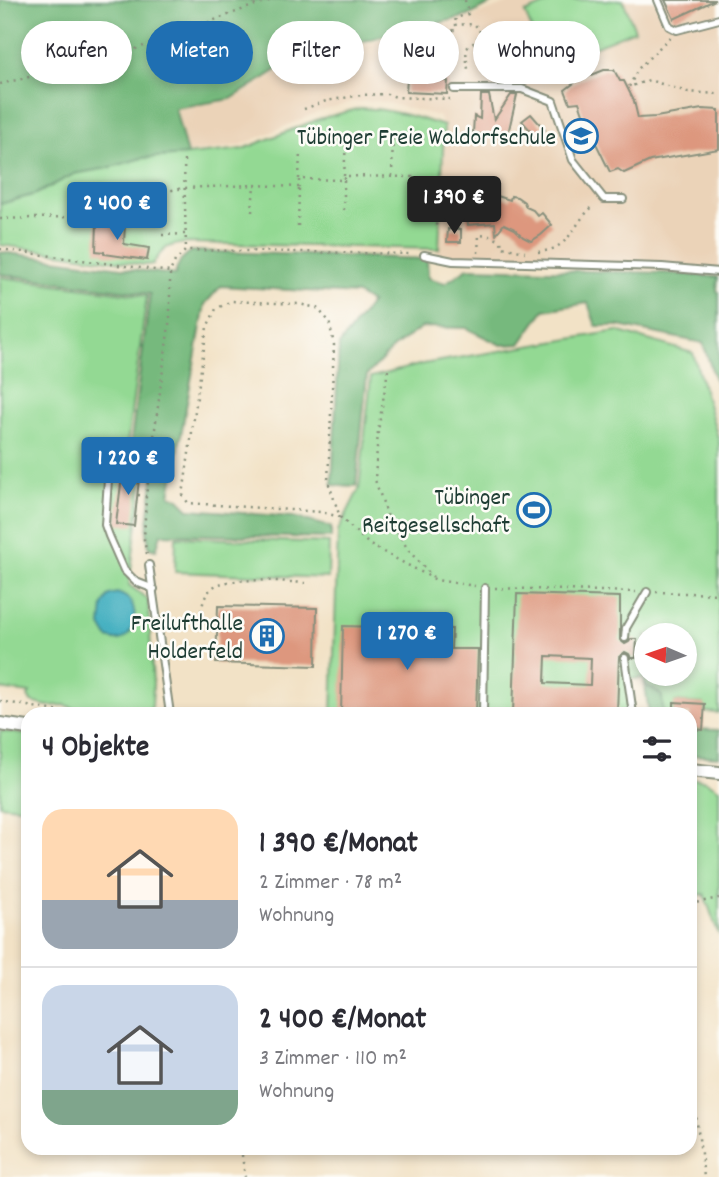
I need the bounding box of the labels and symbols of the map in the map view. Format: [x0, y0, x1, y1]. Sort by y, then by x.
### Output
school or university icon: Tübinger Freie Waldorfschule [562, 117, 600, 155]
place label: Tübinger Freie Waldorfschule [297, 122, 556, 156]
pin: 1 390 € [389, 176, 519, 236]
pin: 2 400 € [52, 182, 182, 242]
pin: 1 220 € [63, 438, 193, 497]
place label: Tübinger Reitgesellschaft [362, 482, 510, 544]
sports icon: Tübinger Reitgesellschaft [515, 491, 553, 529]
place label: Freilufthalle Holderfeld [131, 608, 243, 670]
pin: 1 270 € [342, 612, 472, 672]
building icon: Freilufthalle Holderfeld [248, 617, 286, 655]
north arrow [634, 623, 696, 686]

